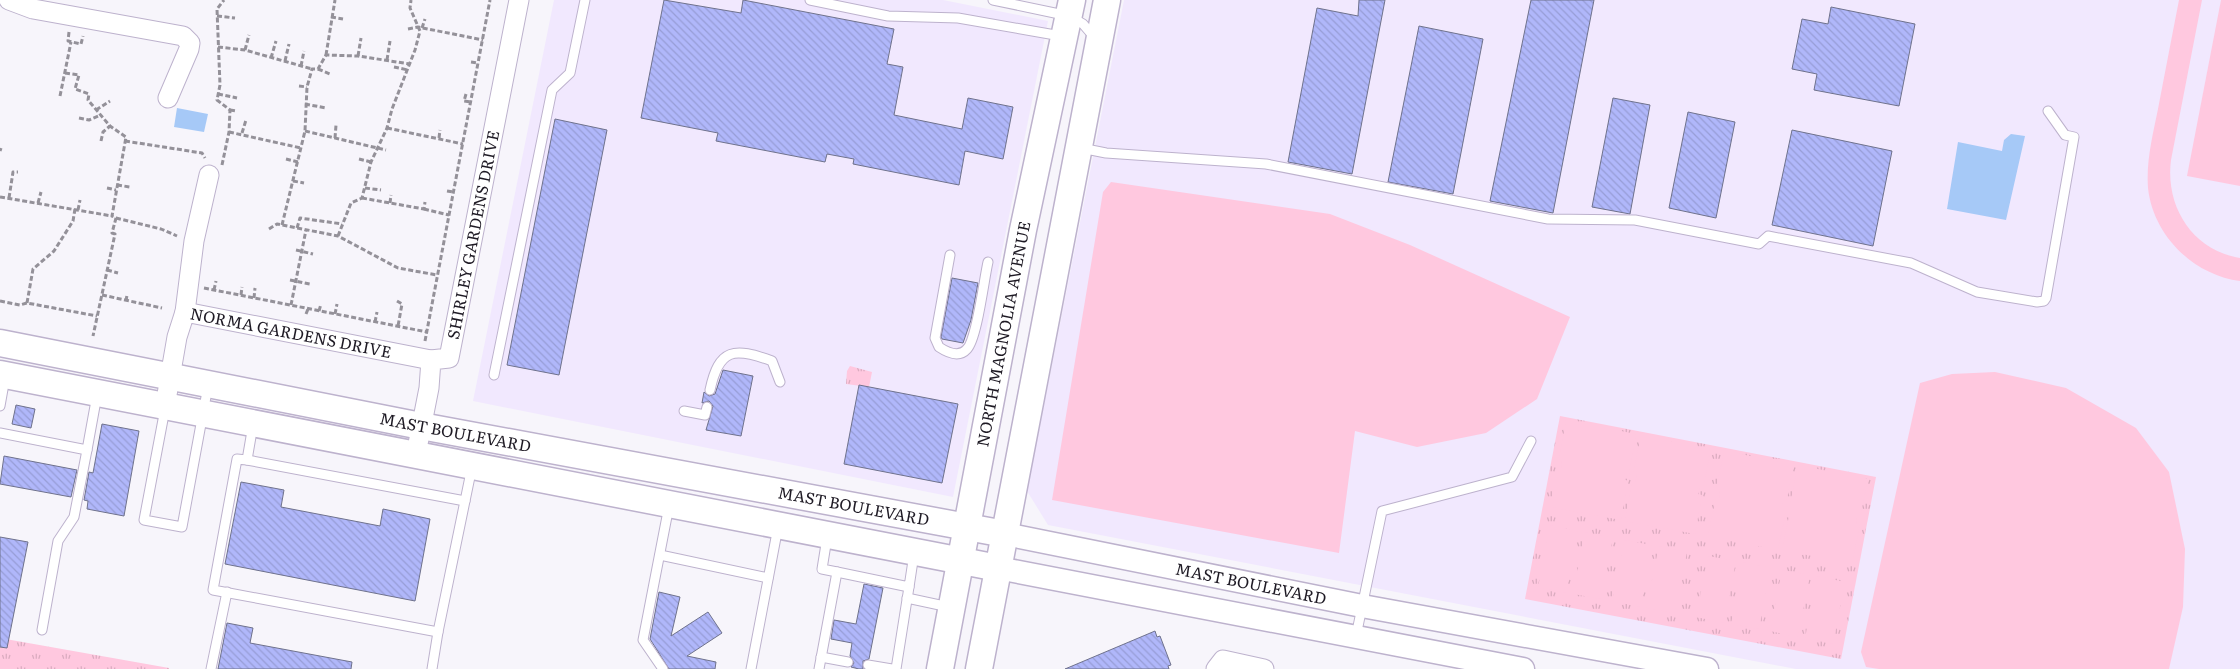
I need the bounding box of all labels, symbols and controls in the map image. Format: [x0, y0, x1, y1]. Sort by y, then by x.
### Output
street label: SHIRLEY GARDENS DRIVE [440, 128, 504, 341]
street label: NORTH MAGNOLIA AVENUE [969, 219, 1036, 449]
street label: NORMA GARDENS DRIVE [188, 300, 394, 363]
street label: MAST BOULEVARD [378, 405, 533, 457]
street label: MAST BOULEVARD [776, 479, 931, 531]
street label: MAST BOULEVARD [1174, 556, 1329, 610]

